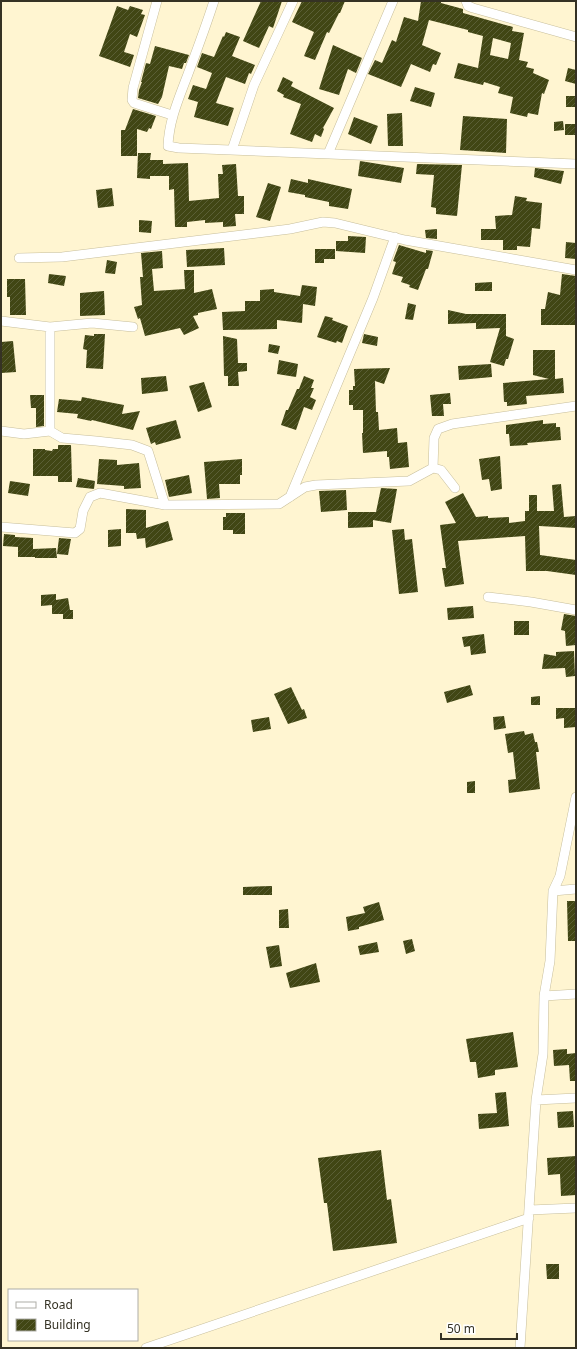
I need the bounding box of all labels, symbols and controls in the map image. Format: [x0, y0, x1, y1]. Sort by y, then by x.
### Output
legend [8, 1289, 138, 1341]
text: Road [44, 1296, 73, 1313]
scale bar [441, 1315, 517, 1341]
text: Building [44, 1316, 91, 1333]
text: 50 m [447, 1320, 475, 1337]

